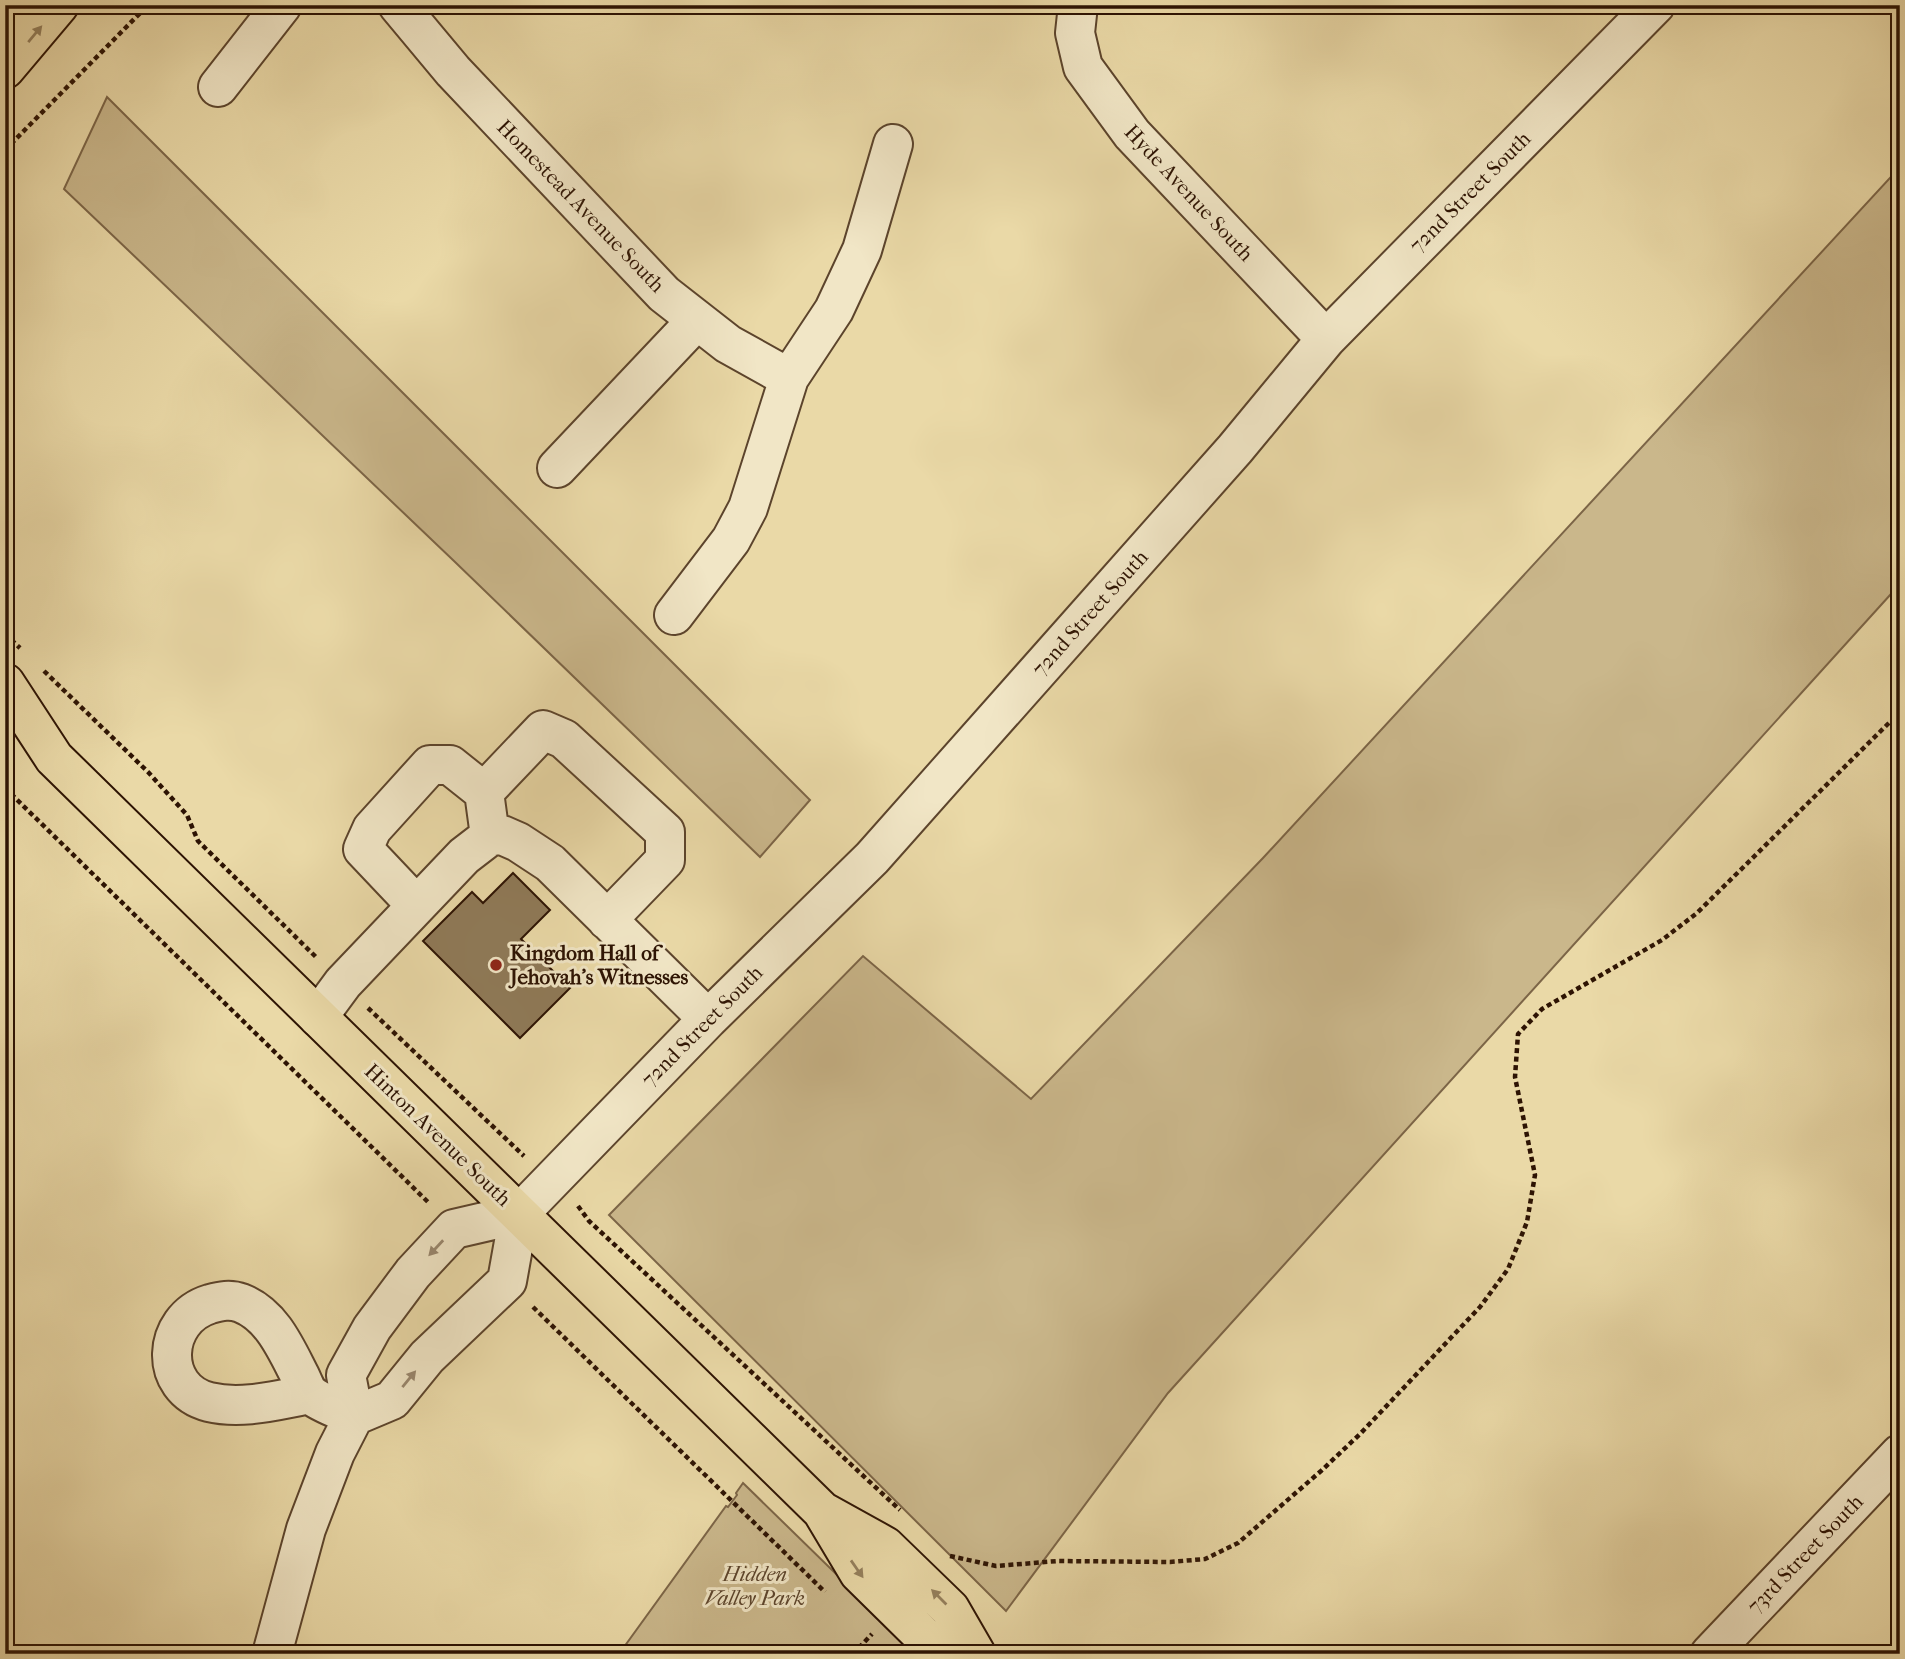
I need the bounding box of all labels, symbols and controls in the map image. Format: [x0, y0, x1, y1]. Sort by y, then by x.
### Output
one-way arrow [27, 26, 42, 43]
street label: Homestead Avenue South [492, 115, 670, 297]
street label: Hyde Avenue South [1120, 120, 1259, 266]
street label: 72nd Street South [1405, 126, 1536, 257]
street label: 72nd Street South [1027, 545, 1153, 681]
place label: Kingdom Hall of Jehovah's Witnesses [508, 941, 688, 989]
marker: Kingdom Hall of Jehovah's Witnesses [488, 957, 504, 973]
street label: 72nd Street South [637, 960, 768, 1091]
street label: Hinton Avenue South [360, 1059, 516, 1211]
one-way arrow [428, 1239, 444, 1257]
one-way arrow [401, 1370, 416, 1388]
street label: 73rd Street South [1742, 1490, 1868, 1618]
one-way arrow [850, 1560, 864, 1578]
park label: Hidden Valley Park [705, 1562, 805, 1610]
one-way arrow [930, 1589, 947, 1606]

